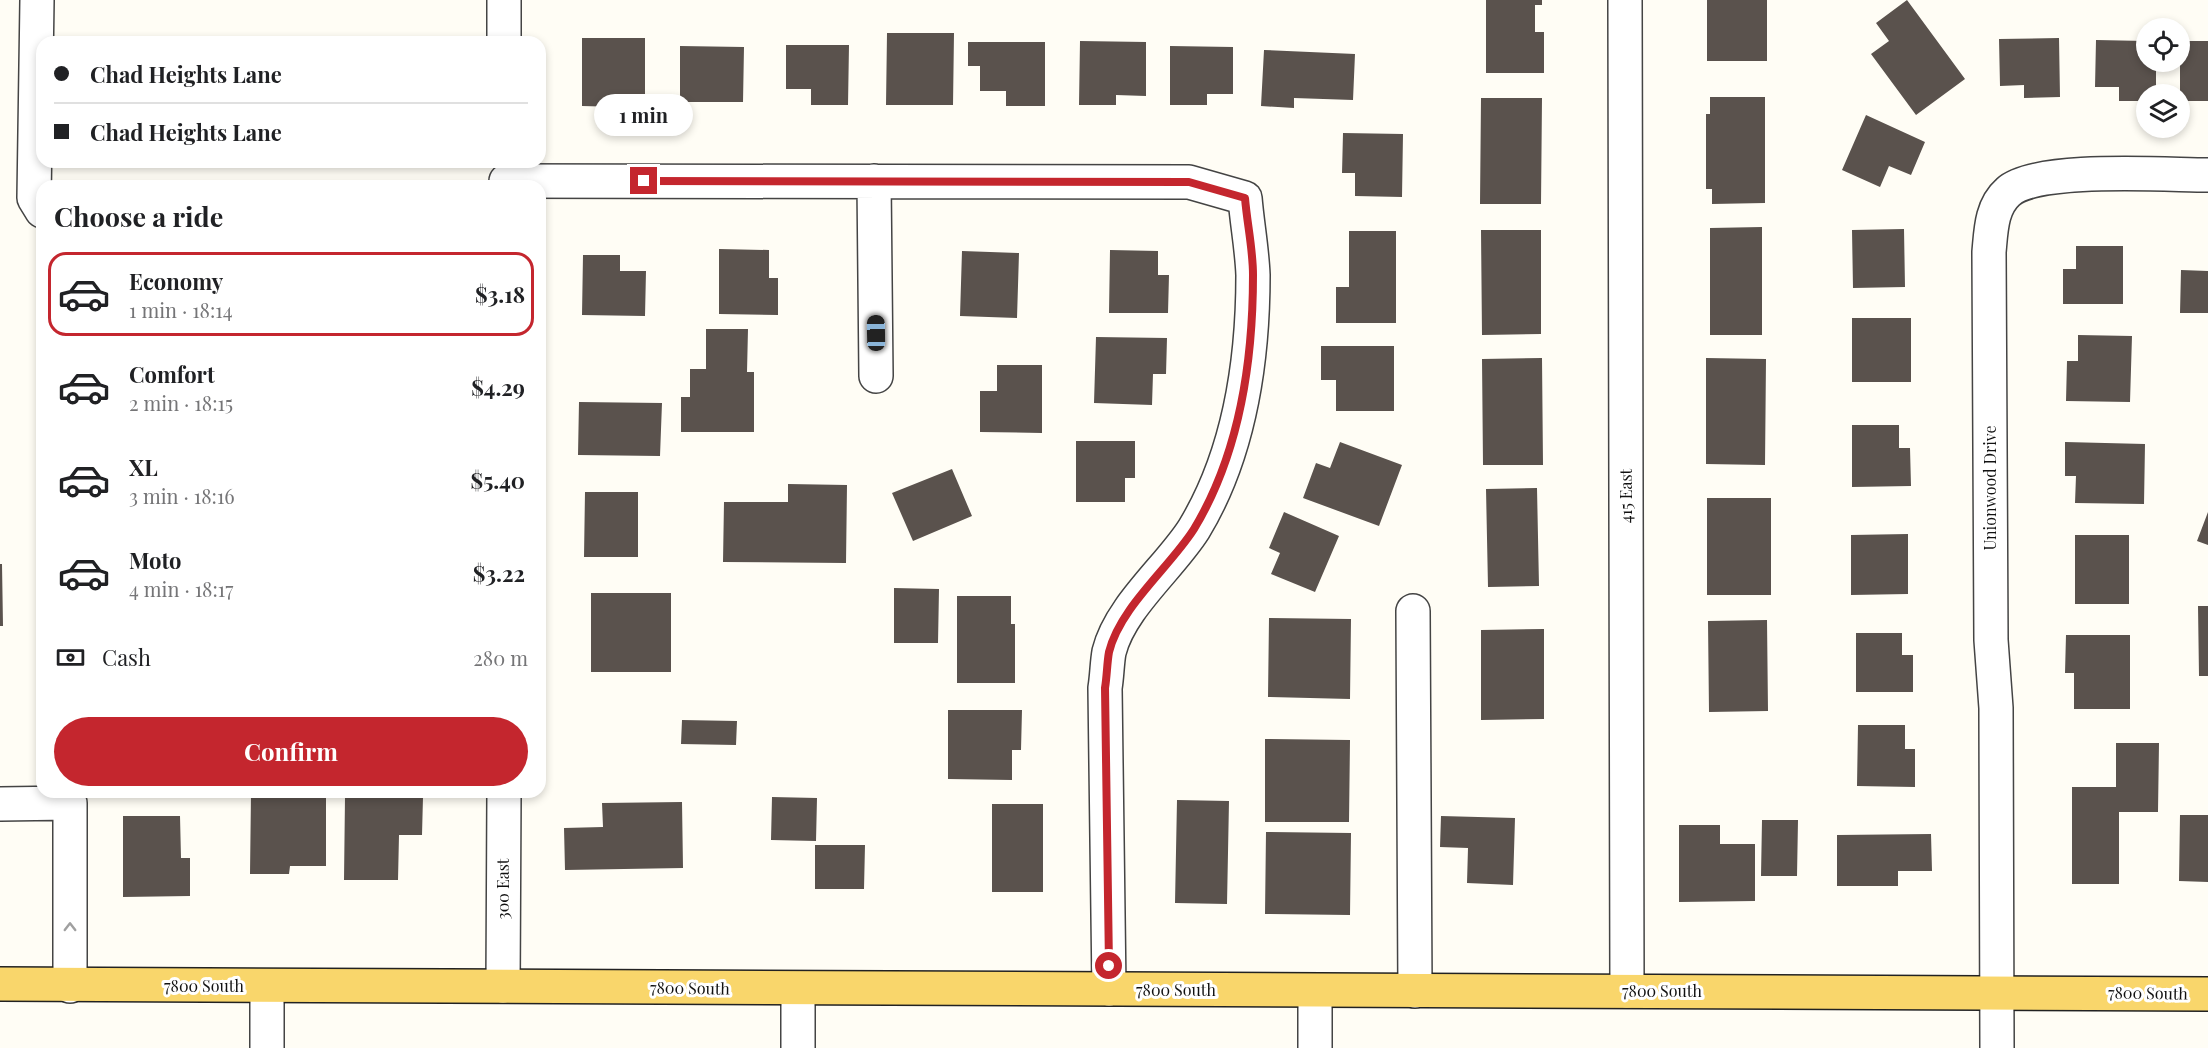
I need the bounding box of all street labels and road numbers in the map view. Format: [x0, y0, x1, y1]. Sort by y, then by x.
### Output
street label: Unionwood Drive [1979, 425, 2000, 551]
street label: 415 East [1615, 468, 1636, 523]
street label: 300 East [492, 858, 513, 919]
street label: 7800 South [164, 975, 244, 996]
street label: 7800 South [650, 976, 731, 999]
street label: 7800 South [1136, 979, 1216, 1000]
street label: 7800 South [1622, 980, 1702, 1001]
street label: 7800 South [2108, 981, 2189, 1004]

